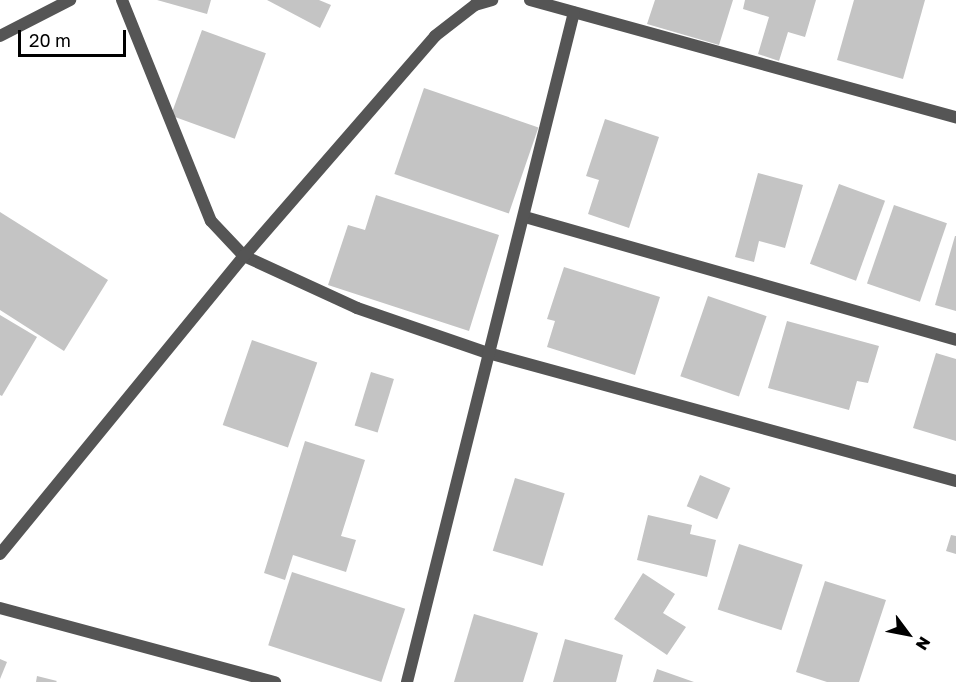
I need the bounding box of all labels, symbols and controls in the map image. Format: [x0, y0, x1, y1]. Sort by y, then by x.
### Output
scale bar [21, 18, 129, 56]
text: 20 m [29, 29, 71, 51]
north arrow [878, 604, 938, 664]
text: N [912, 633, 935, 654]

